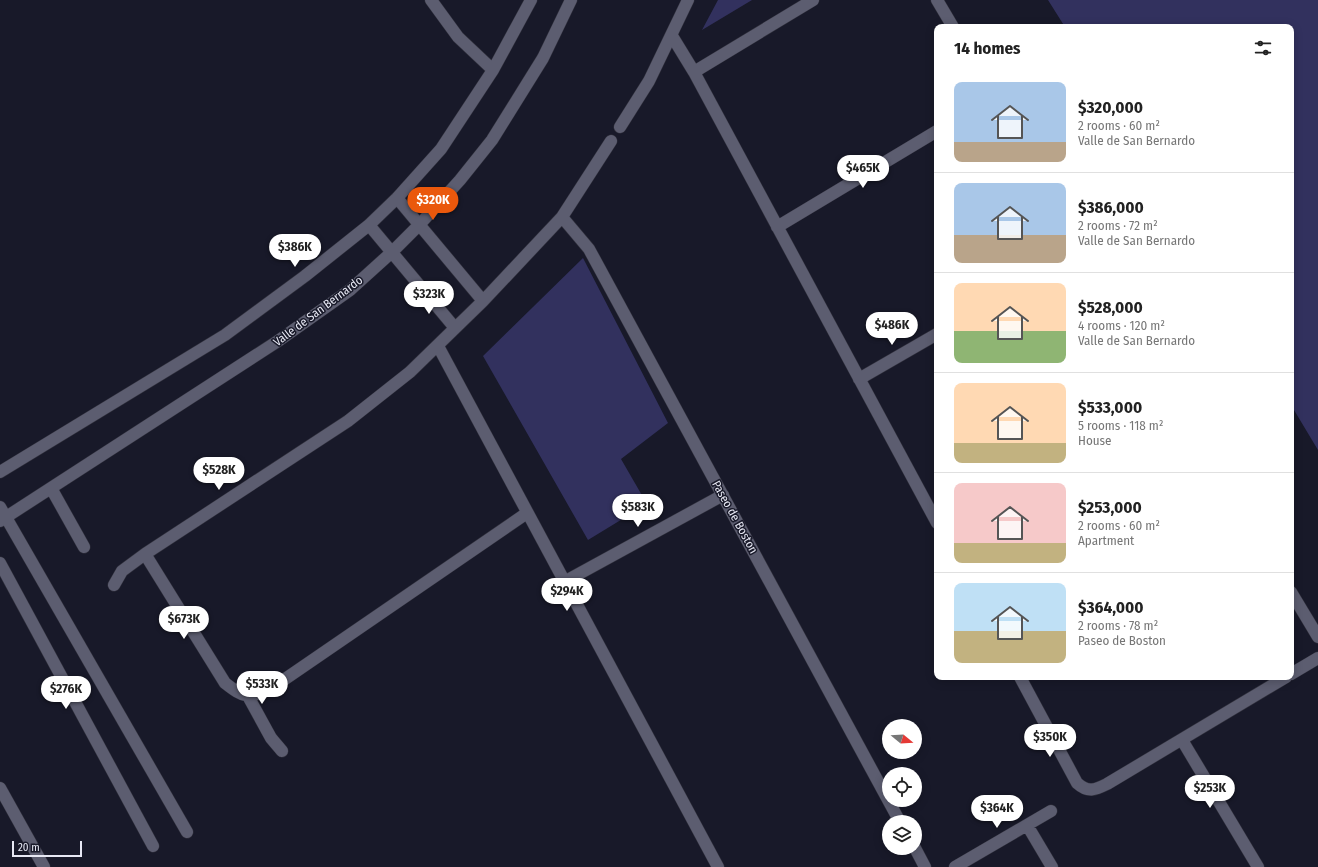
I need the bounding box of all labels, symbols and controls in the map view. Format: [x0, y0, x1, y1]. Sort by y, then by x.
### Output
icon: filters [1252, 37, 1274, 59]
text: 14 homes [954, 38, 1021, 59]
text: $320,000 [1078, 97, 1143, 118]
icon: home [986, 98, 1034, 146]
text: 2 rooms · 60 m² [1078, 118, 1160, 133]
text: Valle de San Bernardo [1078, 133, 1195, 148]
pin: $465K [835, 155, 891, 189]
text: $465K [846, 160, 880, 175]
pin: $320K [405, 187, 461, 221]
text: $320K [416, 192, 450, 207]
text: $386,000 [1078, 197, 1144, 218]
icon: home [986, 199, 1034, 247]
text: 2 rooms · 72 m² [1078, 218, 1158, 233]
text: Valle de San Bernardo [1078, 233, 1195, 248]
pin: $386K [267, 234, 323, 268]
text: $386K [278, 239, 312, 254]
street label: Valle de San Bernardo [271, 273, 365, 349]
pin: $323K [401, 281, 457, 315]
text: $323K [413, 286, 445, 301]
text: $528,000 [1078, 297, 1143, 318]
icon: home [986, 299, 1034, 347]
pin: $486K [864, 312, 920, 346]
text: $486K [875, 317, 909, 332]
text: 4 rooms · 120 m² [1078, 318, 1165, 333]
text: Valle de San Bernardo [1078, 333, 1195, 348]
text: $533,000 [1078, 397, 1142, 418]
icon: home [986, 399, 1034, 447]
text: 5 rooms · 118 m² [1078, 418, 1163, 433]
text: House [1078, 433, 1112, 448]
pin: $528K [191, 457, 247, 491]
text: $528K [202, 462, 236, 477]
street label: Paseo de Boston [709, 478, 761, 556]
pin: $583K [610, 494, 666, 528]
text: $253,000 [1078, 497, 1142, 518]
text: $583K [621, 499, 655, 514]
icon: home [986, 499, 1034, 547]
text: 2 rooms · 60 m² [1078, 518, 1160, 533]
text: Apartment [1078, 533, 1134, 548]
pin: $294K [539, 578, 595, 612]
text: $294K [550, 583, 584, 598]
text: $364,000 [1078, 597, 1144, 618]
icon: home [986, 599, 1034, 647]
pin: $673K [156, 606, 212, 640]
text: $673K [168, 611, 200, 626]
text: 2 rooms · 78 m² [1078, 618, 1158, 633]
text: Paseo de Boston [1078, 633, 1166, 648]
pin: $533K [234, 671, 290, 705]
pin: $276K [38, 676, 94, 710]
text: $533K [246, 676, 278, 691]
text: $276K [50, 681, 82, 696]
north arrow [882, 719, 922, 759]
map controls [882, 719, 922, 855]
pin: $350K [1022, 724, 1078, 758]
text: $350K [1033, 729, 1067, 744]
button: locate [882, 767, 922, 807]
pin: $253K [1182, 775, 1238, 809]
text: $253K [1194, 780, 1226, 795]
pin: $364K [969, 795, 1025, 829]
text: $364K [980, 800, 1014, 815]
button: layers [882, 815, 922, 855]
scale bar [12, 839, 82, 858]
text: 20 m [18, 841, 40, 854]

